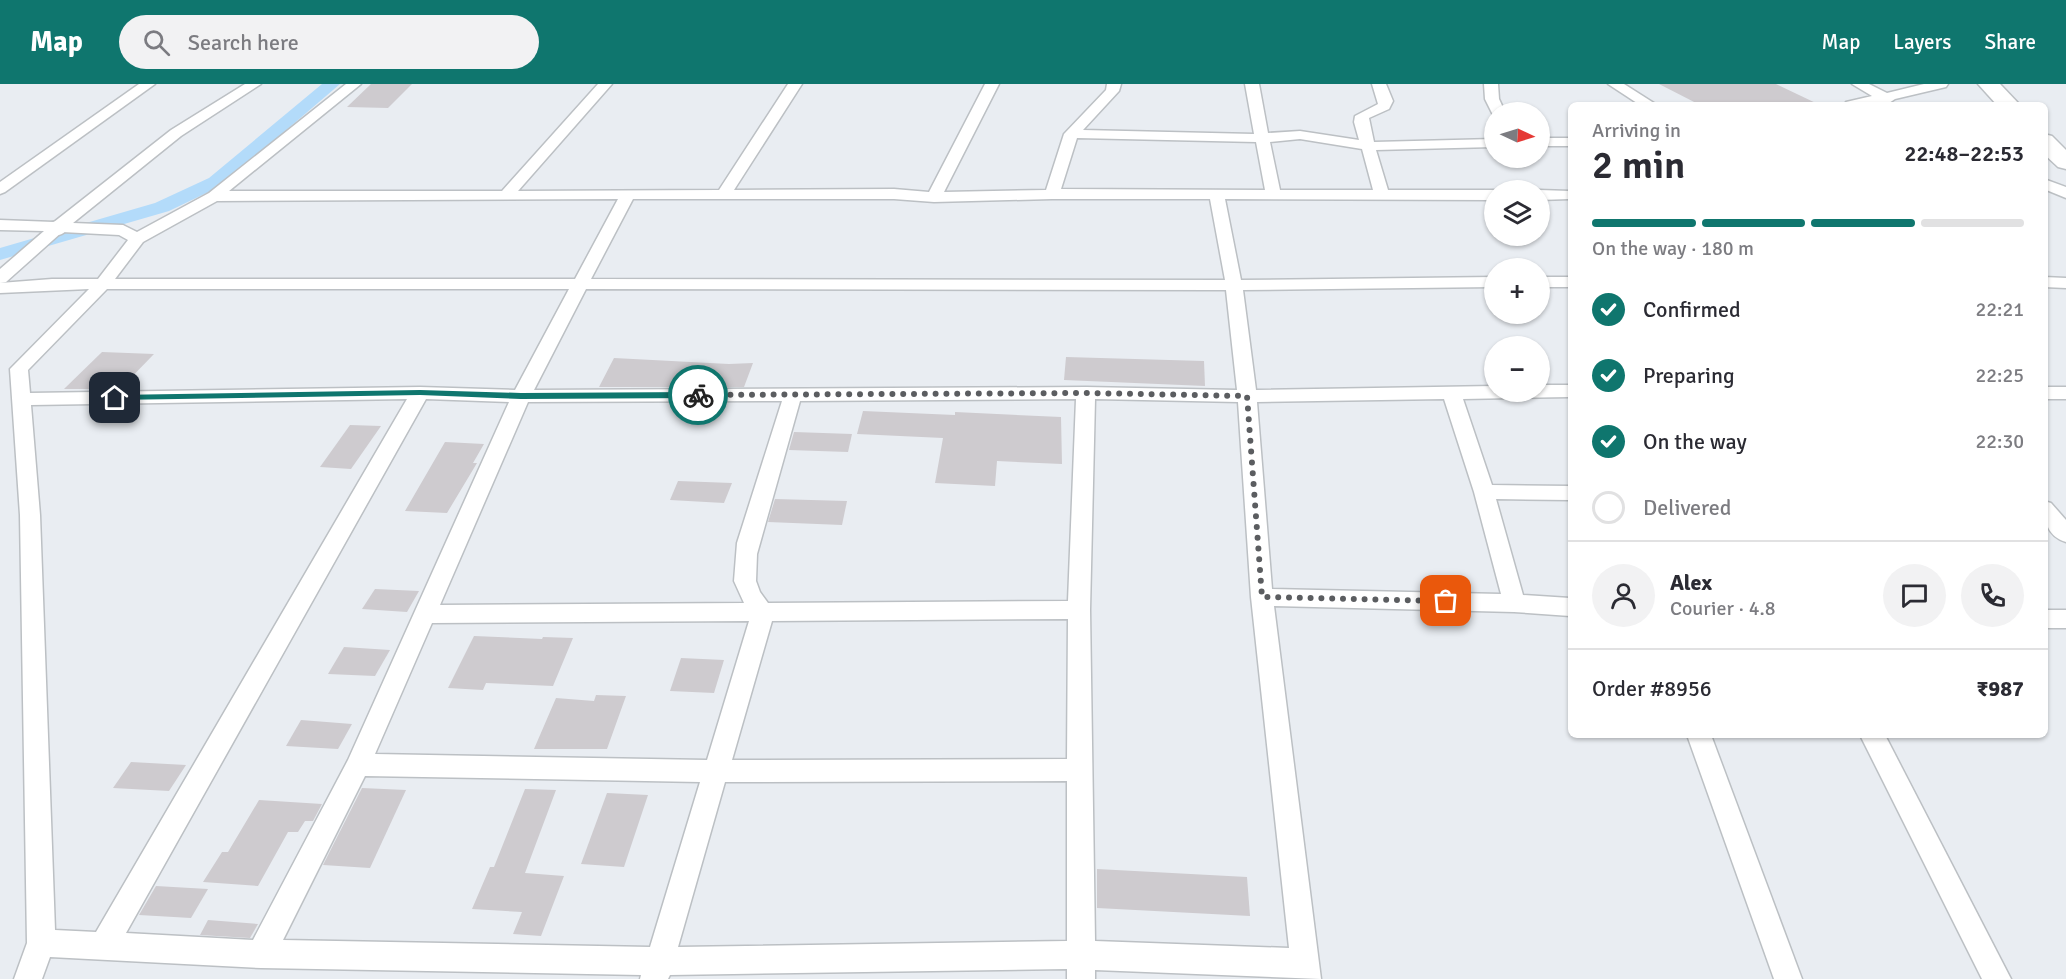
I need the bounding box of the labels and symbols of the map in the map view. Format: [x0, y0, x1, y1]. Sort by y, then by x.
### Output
north arrow [1484, 102, 1550, 168]
courier [668, 365, 728, 425]
pin [89, 372, 140, 423]
pin [1420, 575, 1471, 626]

